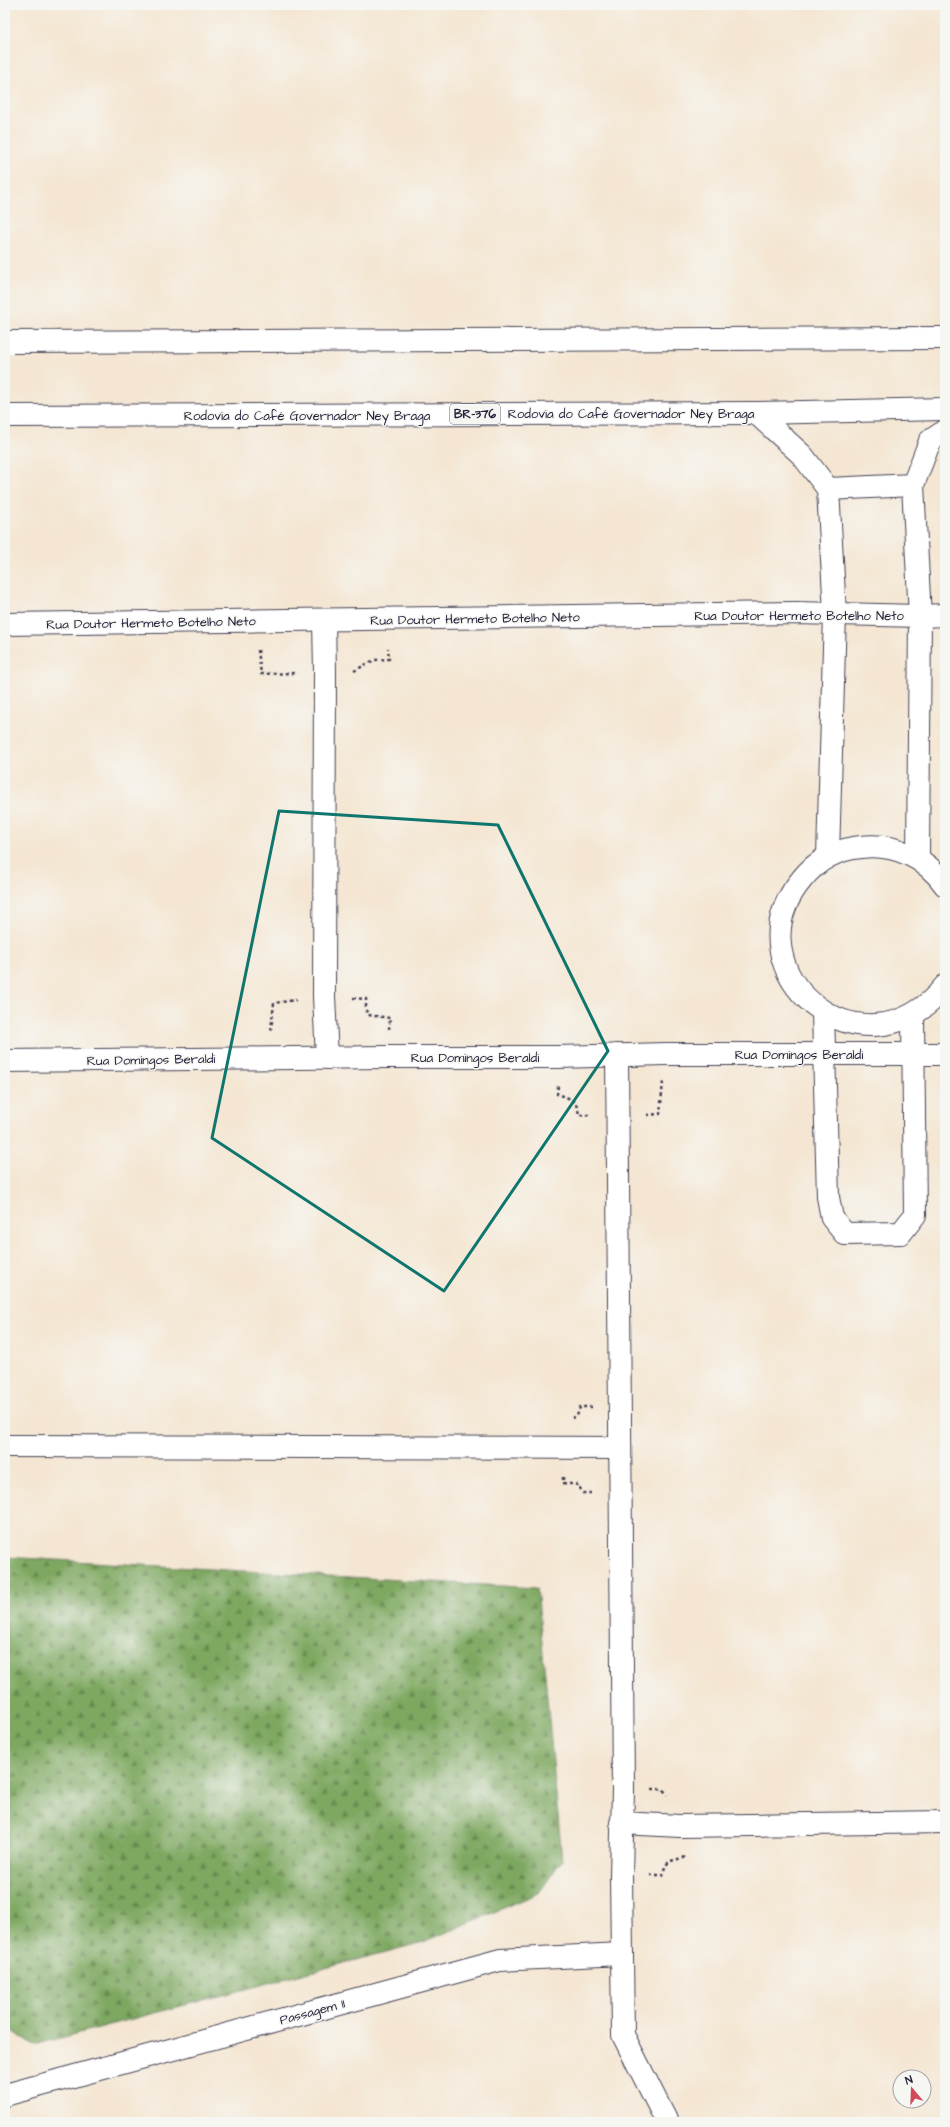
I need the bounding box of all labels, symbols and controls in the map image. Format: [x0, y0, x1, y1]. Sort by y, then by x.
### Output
road number: BR-376 [450, 404, 500, 424]
street label: Rodovia do Café Governador Ney Braga [508, 405, 755, 424]
street label: Rodovia do Café Governador Ney Braga [184, 407, 431, 426]
street label: Rua Doutor Hermeto Botelho Neto [694, 607, 904, 625]
street label: Rua Doutor Hermeto Botelho Neto [370, 608, 581, 630]
street label: Rua Doutor Hermeto Botelho Neto [46, 612, 257, 634]
street label: Rua Domingos Beraldi [735, 1046, 863, 1065]
street label: Rua Domingos Beraldi [411, 1049, 539, 1068]
street label: Rua Domingos Beraldi [87, 1050, 215, 1071]
street label: Passagem 11 [278, 1995, 348, 2030]
north arrow [892, 2069, 932, 2109]
text: N [903, 2072, 915, 2088]

